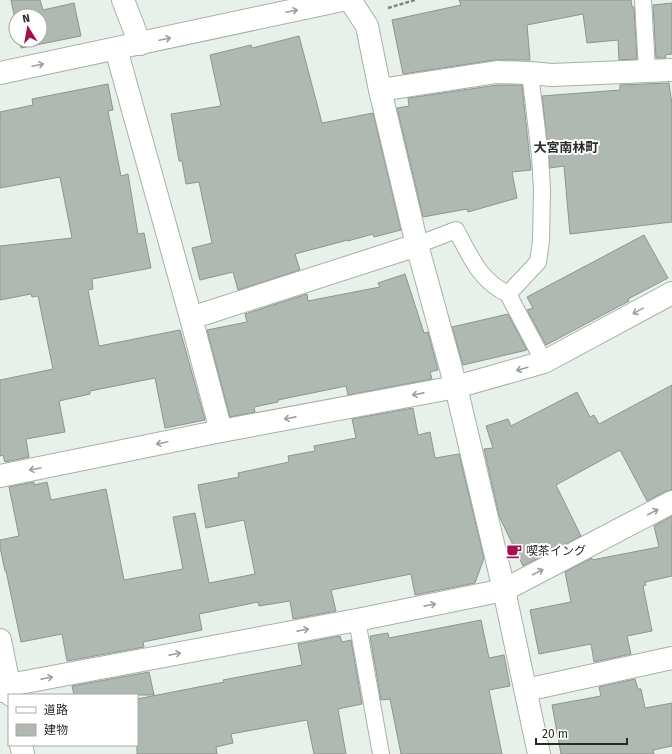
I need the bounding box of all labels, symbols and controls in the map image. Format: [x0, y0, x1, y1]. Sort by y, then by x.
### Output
one-way arrow [286, 6, 299, 14]
north arrow [8, 8, 48, 48]
text: N [21, 12, 31, 26]
one-way arrow [159, 34, 172, 42]
one-way arrow [31, 61, 44, 69]
district label: 大宮南林町 [533, 140, 599, 155]
one-way arrow [632, 308, 644, 316]
one-way arrow [515, 366, 528, 373]
one-way arrow [412, 390, 425, 398]
one-way arrow [284, 414, 297, 422]
one-way arrow [156, 439, 169, 447]
one-way arrow [29, 465, 42, 473]
one-way arrow [647, 507, 659, 515]
cafe icon: 喫茶イング [505, 542, 523, 560]
place label: 喫茶イング [526, 544, 586, 558]
one-way arrow [532, 568, 544, 575]
one-way arrow [424, 601, 437, 609]
one-way arrow [296, 626, 309, 634]
one-way arrow [168, 650, 181, 658]
one-way arrow [41, 674, 54, 682]
legend [8, 694, 138, 746]
text: 道路 [44, 703, 68, 717]
scale bar [536, 720, 627, 746]
text: 建物 [44, 723, 68, 737]
text: 20 m [542, 727, 568, 741]

